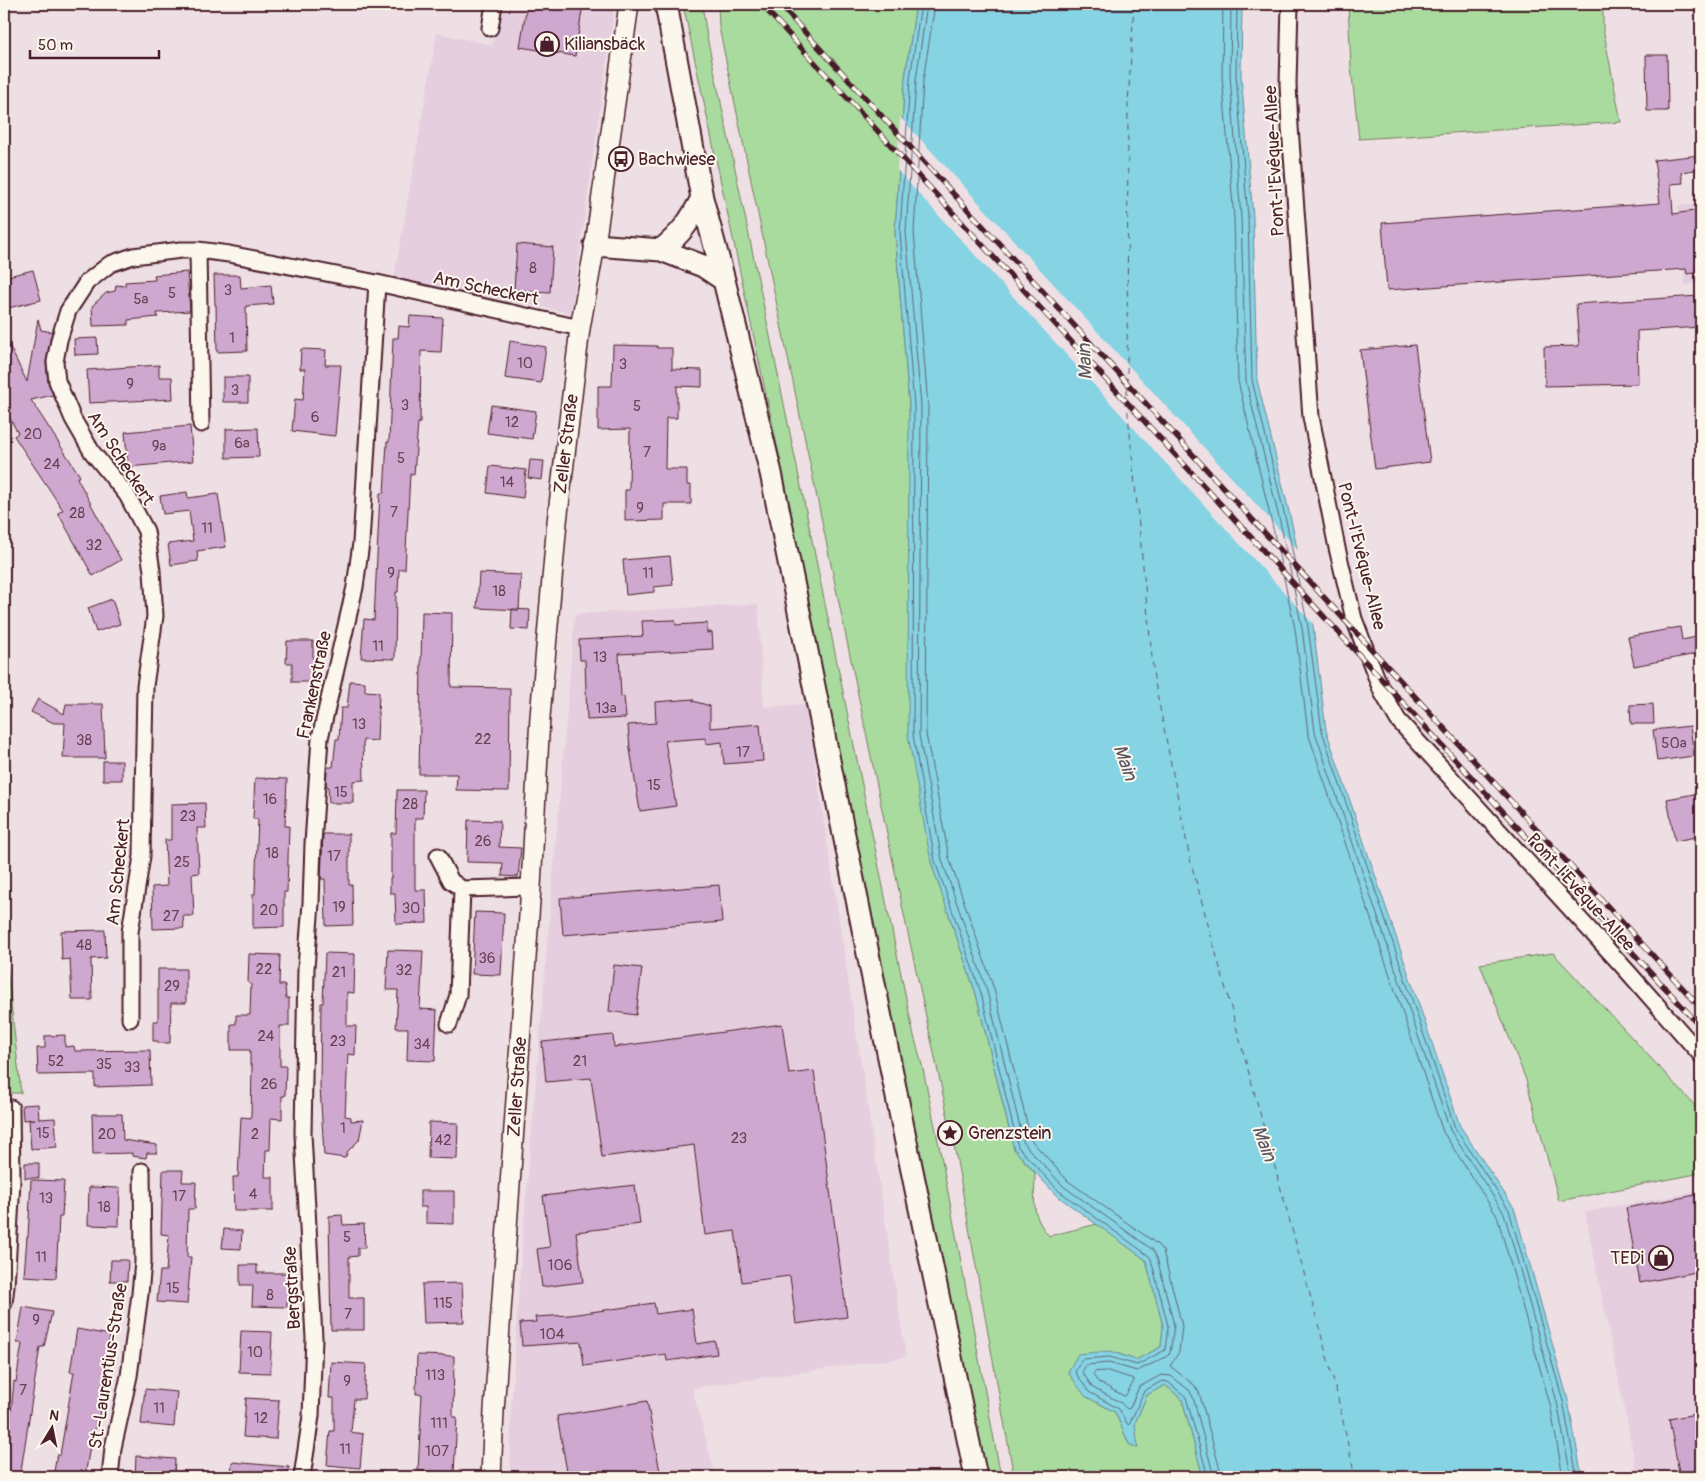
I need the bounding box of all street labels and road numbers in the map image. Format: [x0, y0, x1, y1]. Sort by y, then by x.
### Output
street label: Pont-l'Evêque-Allee [1259, 85, 1290, 237]
street label: Am Scheckert [431, 266, 542, 311]
street label: Zeller Straße [549, 393, 584, 495]
street label: Am Scheckert [82, 407, 160, 510]
street label: Pont-l'Evêque-Allee [1332, 480, 1391, 632]
street label: Frankenstraße [292, 629, 337, 741]
street label: Am Scheckert [101, 817, 136, 927]
street label: Pont-l'Evêque-Allee [1521, 828, 1640, 956]
street label: Zeller Straße [503, 1036, 532, 1138]
street label: Bergstraße [279, 1246, 306, 1330]
street label: St.-Laurentius-Straße [84, 1281, 133, 1451]

